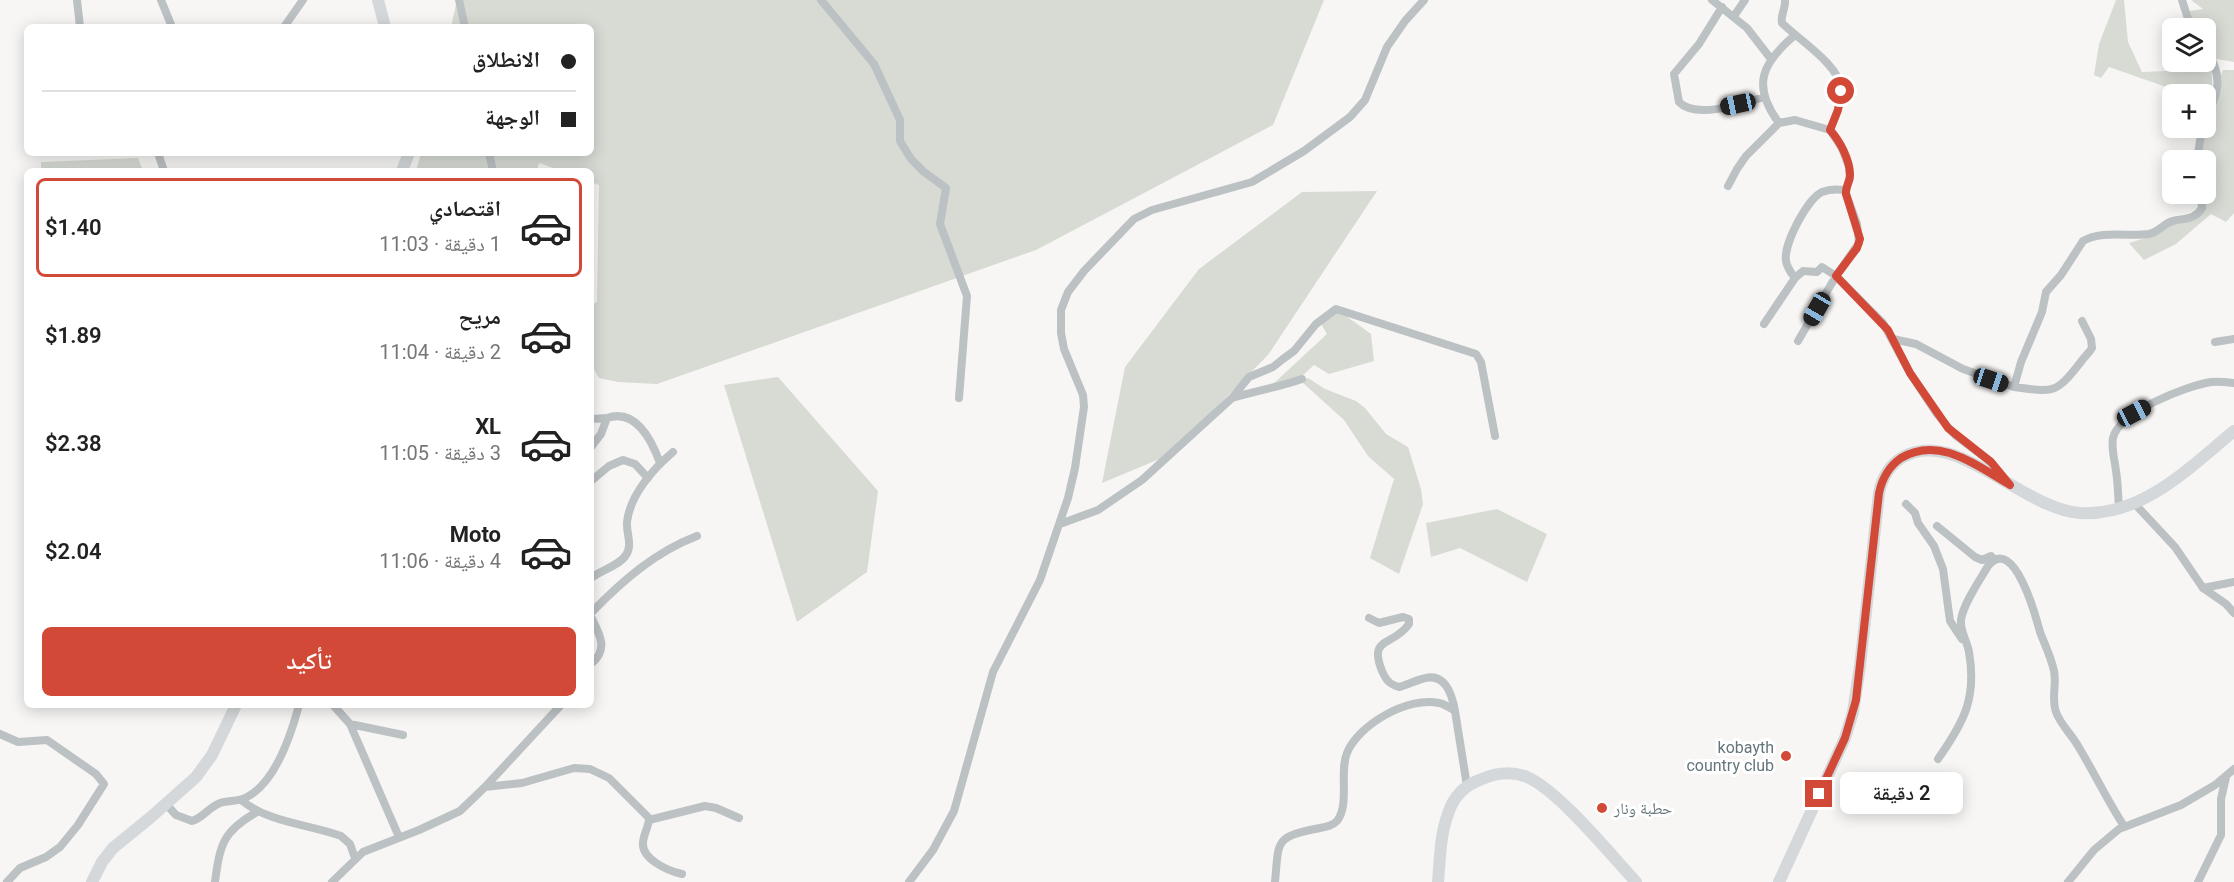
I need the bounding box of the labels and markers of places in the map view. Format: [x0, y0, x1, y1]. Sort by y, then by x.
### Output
place label: kobayth country club [1686, 738, 1774, 775]
marker: kobayth country club [1779, 749, 1793, 763]
place label: حطبة ونار [1613, 799, 1672, 818]
marker: حطبة ونار [1595, 801, 1609, 815]

